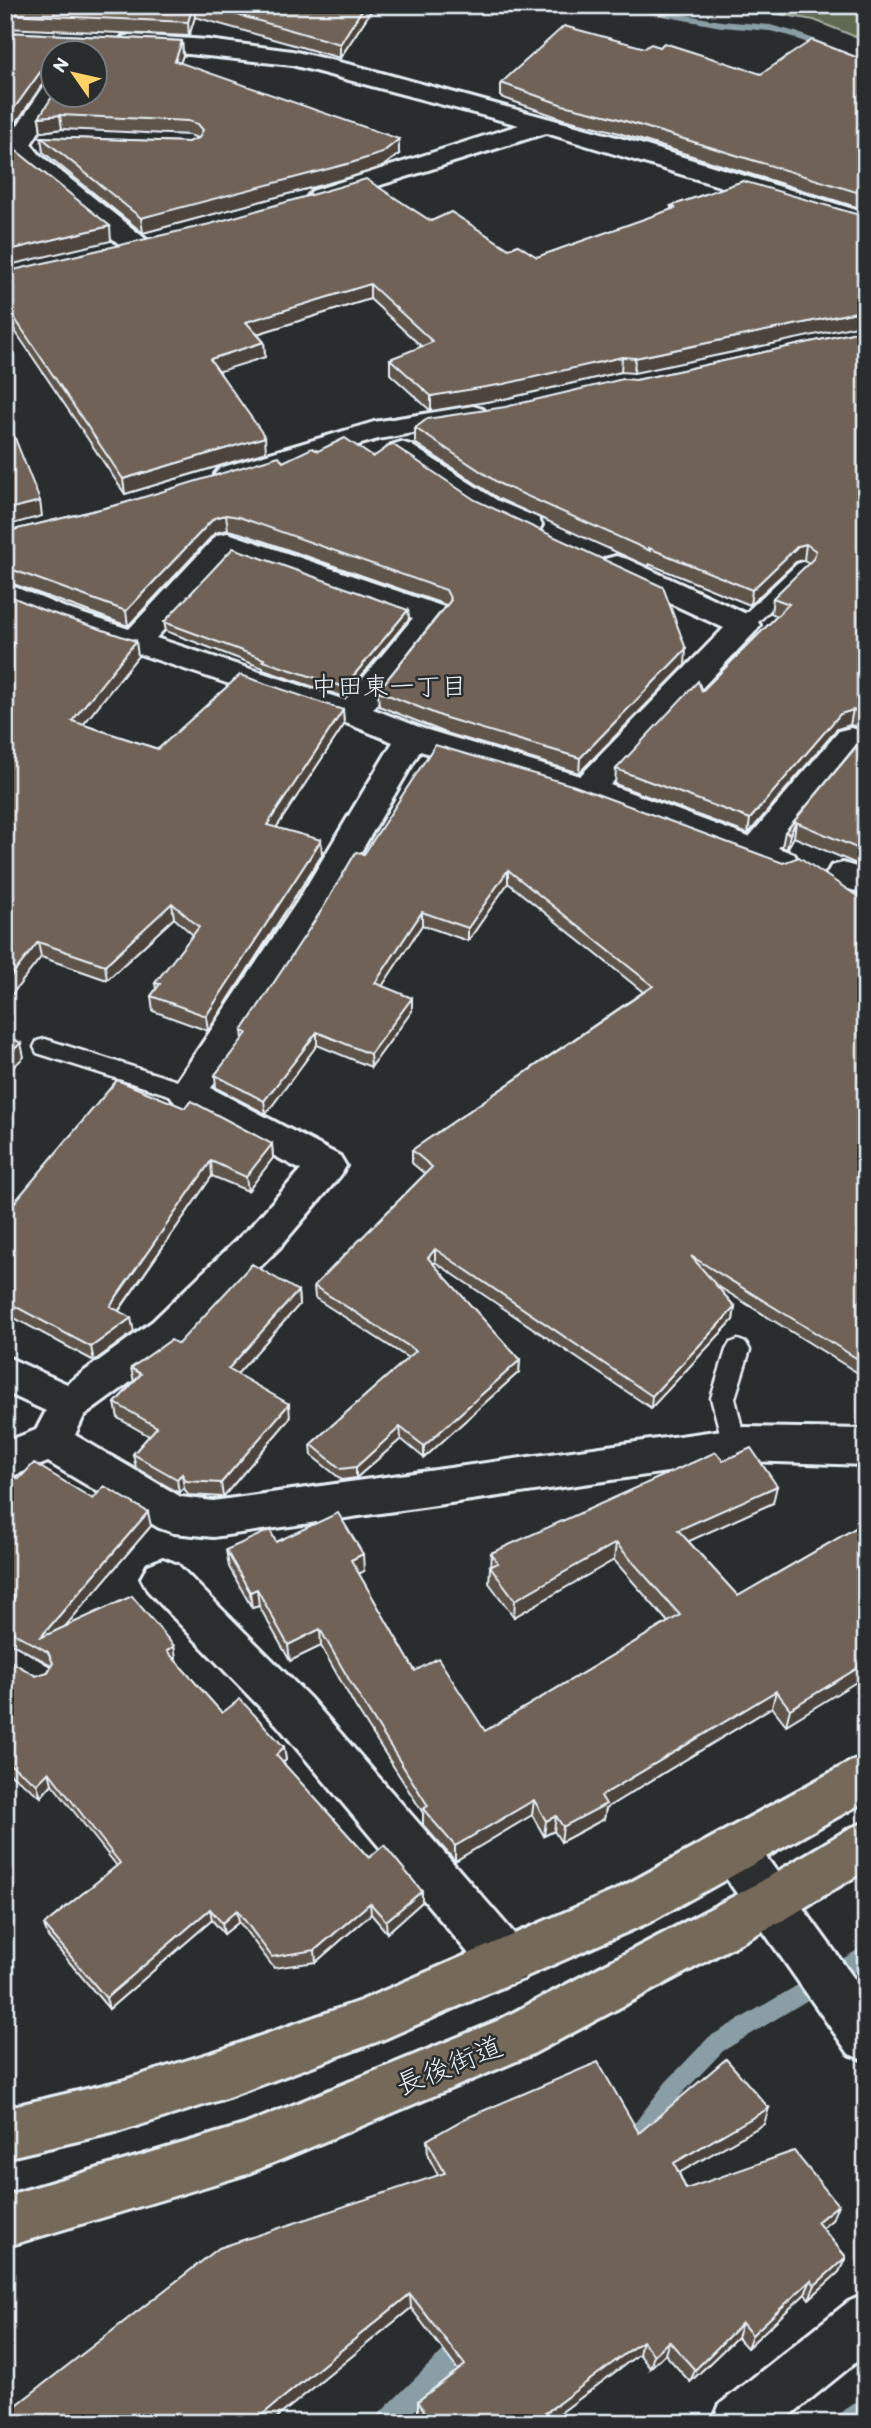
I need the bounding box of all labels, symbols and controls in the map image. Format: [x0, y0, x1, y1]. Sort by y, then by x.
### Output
north arrow [38, 38, 108, 108]
text: N [47, 53, 73, 77]
district label: 中田東一丁目 [311, 670, 467, 702]
street label: 長後街道 [391, 2028, 507, 2102]

